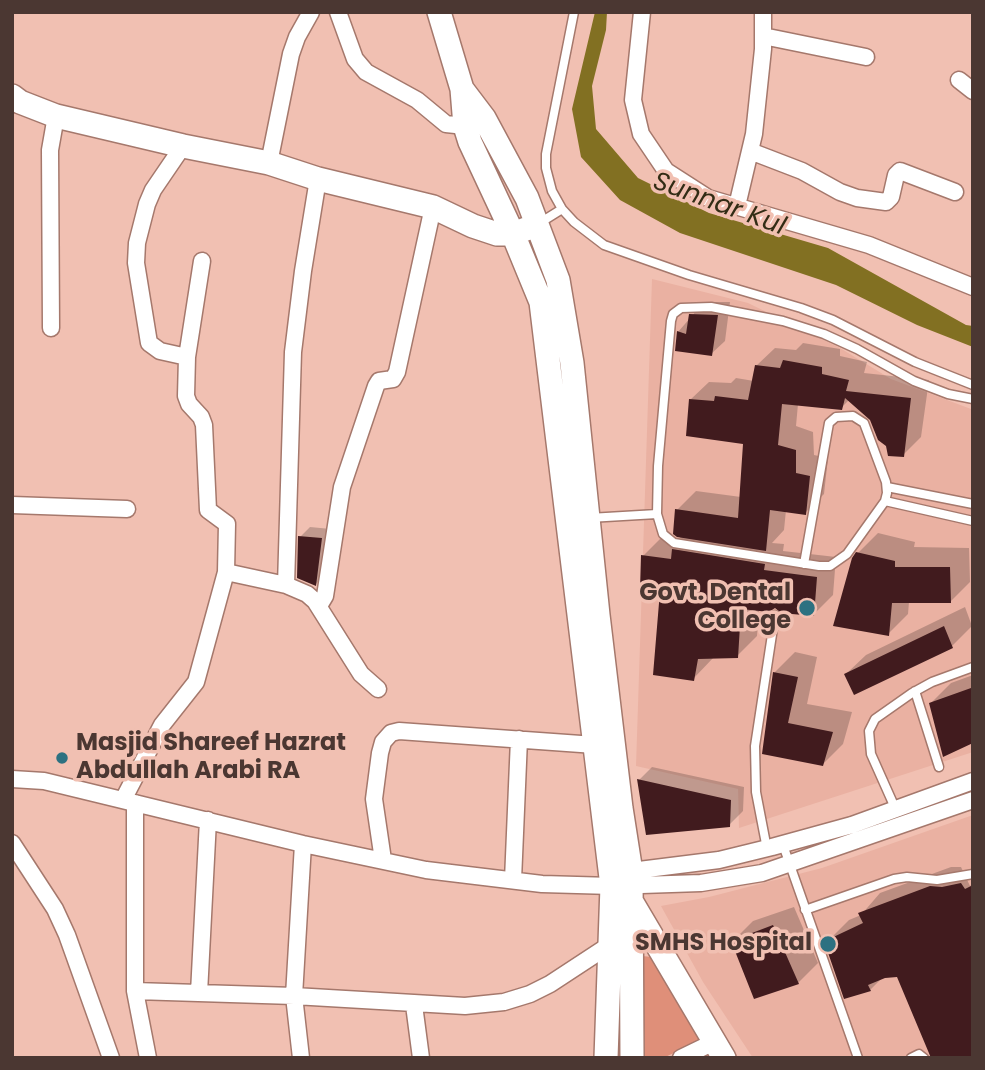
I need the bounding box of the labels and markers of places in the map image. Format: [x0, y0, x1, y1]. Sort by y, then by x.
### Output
place label: Govt. Dental College [639, 580, 791, 636]
marker: Govt. Dental College [797, 598, 817, 618]
place label: Masjid Shareef Hazrat Abdullah Arabi RA [76, 730, 346, 786]
marker: Masjid Shareef Hazrat Abdullah Arabi RA [54, 750, 70, 766]
place label: SMHS Hospital [635, 930, 812, 958]
marker: SMHS Hospital [818, 934, 838, 954]

